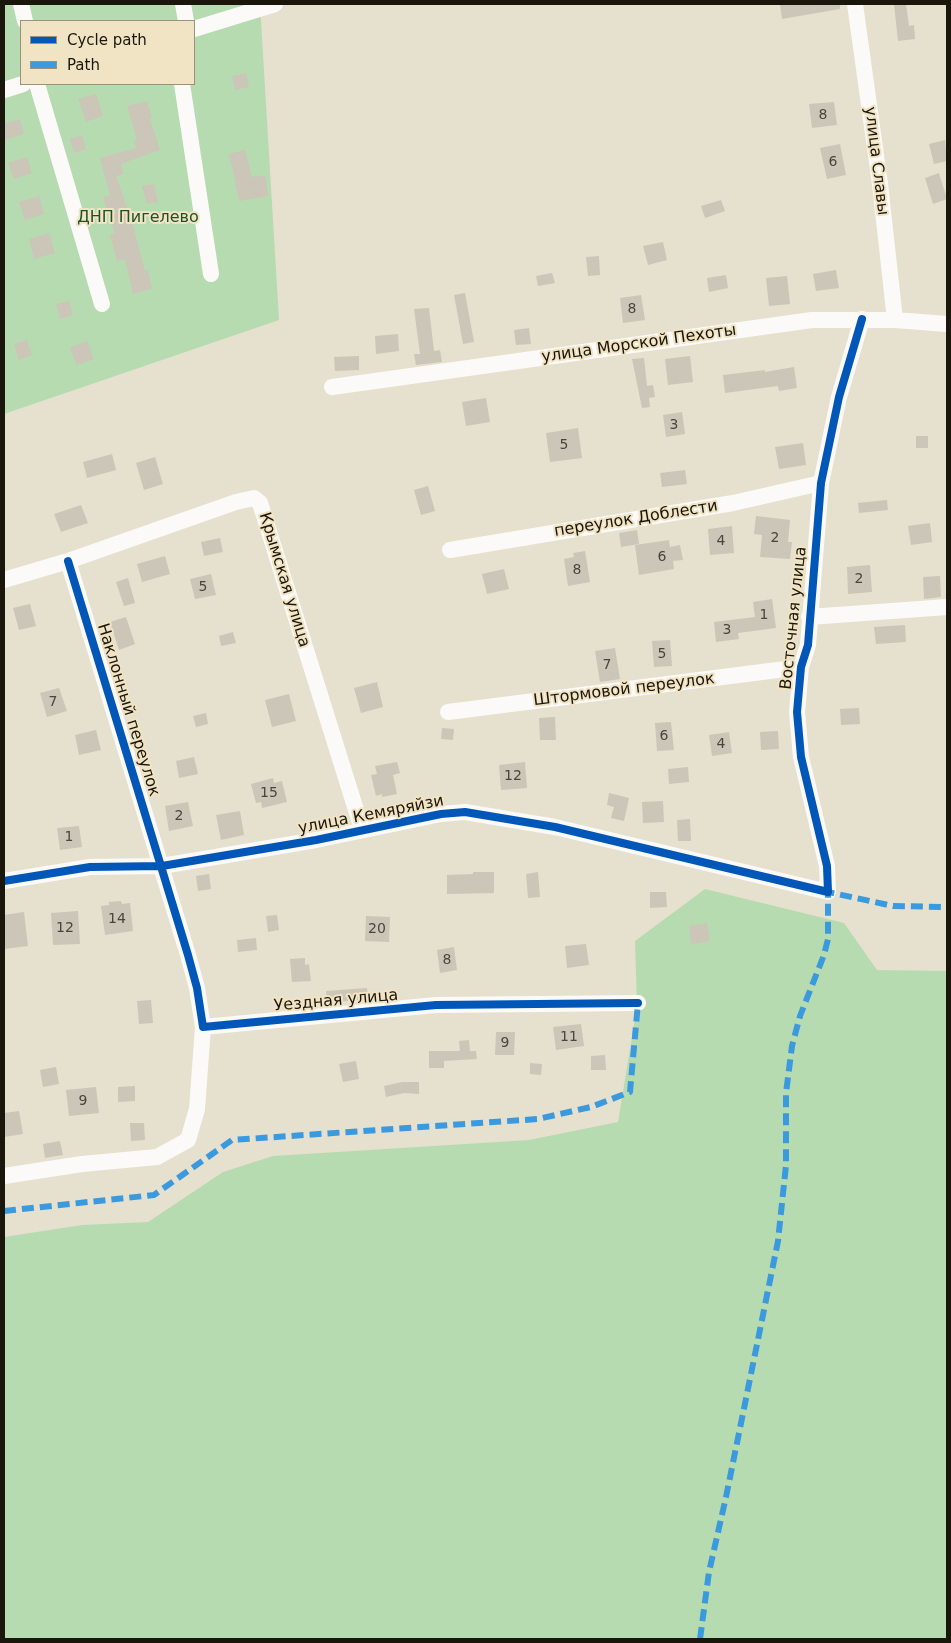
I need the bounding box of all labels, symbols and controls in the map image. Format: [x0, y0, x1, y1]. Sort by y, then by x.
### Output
legend [20, 20, 195, 85]
text: Cycle path [67, 31, 147, 49]
text: Path [67, 56, 100, 74]
street label: улица Славы [860, 106, 892, 216]
house number: 8 [819, 107, 827, 123]
house number: 6 [829, 154, 837, 170]
park label: ДНП Пигелево [77, 208, 199, 228]
house number: 8 [628, 301, 636, 317]
street label: улица Морской Пехоты [540, 321, 738, 367]
house number: 3 [670, 417, 678, 433]
house number: 5 [560, 437, 568, 453]
street label: переулок Доблести [553, 497, 719, 541]
street label: Крымская улица [254, 510, 314, 650]
house number: 2 [771, 530, 779, 546]
house number: 4 [717, 533, 725, 549]
street label: Восточная улица [777, 545, 811, 691]
house number: 6 [658, 549, 666, 565]
house number: 8 [573, 562, 581, 578]
house number: 2 [855, 571, 863, 587]
house number: 5 [199, 579, 207, 595]
house number: 1 [760, 607, 768, 623]
street label: Наклонный переулок [93, 621, 163, 799]
house number: 3 [723, 622, 731, 638]
house number: 5 [658, 646, 666, 662]
house number: 7 [603, 657, 611, 673]
street label: Штормовой переулок [532, 669, 716, 711]
house number: 7 [49, 694, 57, 710]
house number: 6 [660, 728, 668, 744]
house number: 4 [717, 736, 725, 752]
house number: 12 [504, 768, 522, 784]
house number: 15 [260, 785, 278, 801]
street label: улица Кемяряйзи [297, 791, 445, 839]
house number: 2 [175, 808, 183, 824]
house number: 1 [65, 829, 73, 845]
house number: 14 [108, 911, 126, 927]
house number: 12 [56, 920, 74, 936]
house number: 20 [368, 921, 386, 937]
house number: 8 [443, 952, 451, 968]
street label: Уездная улица [273, 986, 399, 1016]
house number: 11 [560, 1029, 578, 1045]
house number: 9 [501, 1035, 509, 1051]
house number: 9 [79, 1093, 87, 1109]

